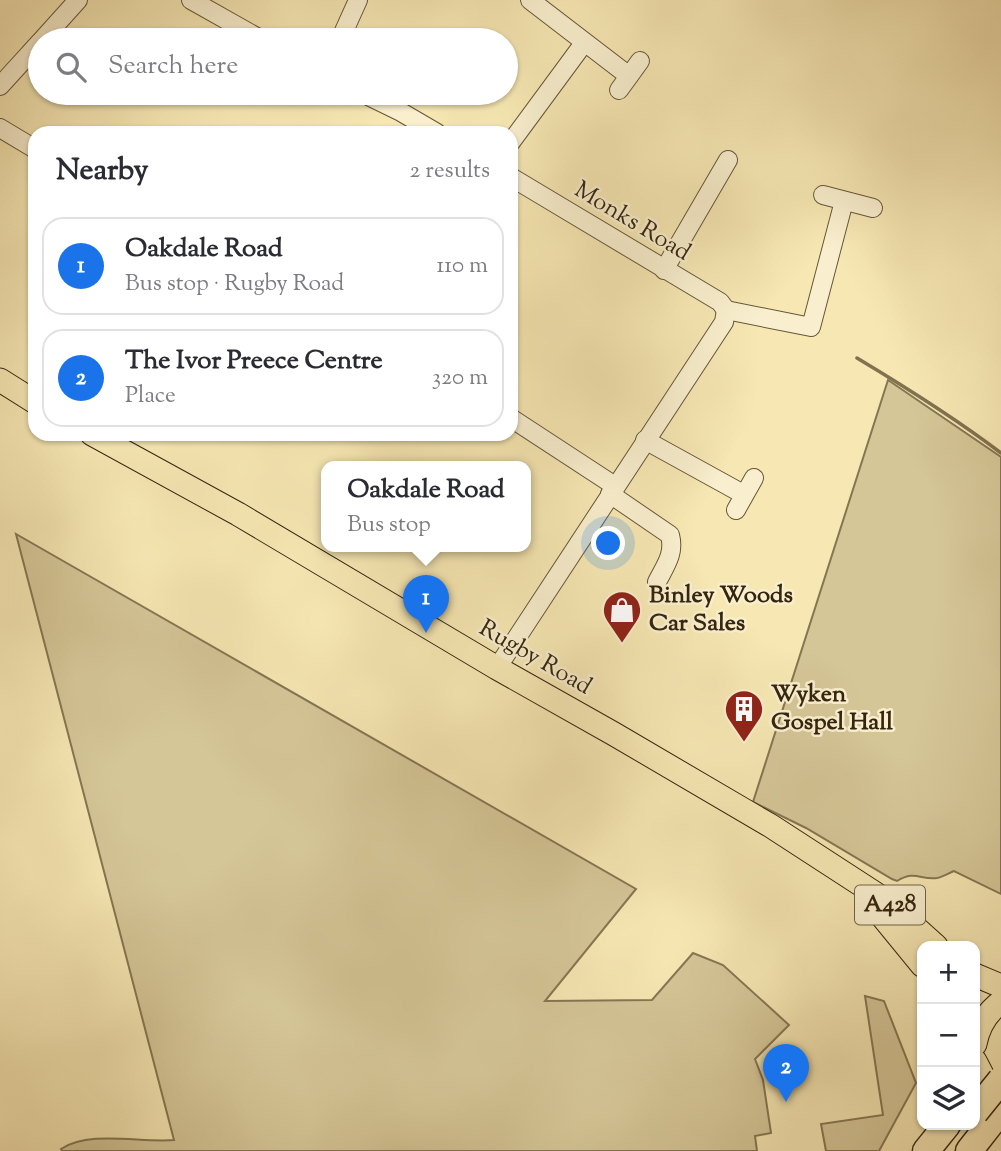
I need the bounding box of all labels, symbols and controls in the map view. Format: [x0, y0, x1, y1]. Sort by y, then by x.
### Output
search box [28, 28, 518, 105]
icon: search [52, 48, 90, 86]
text: Search here [108, 48, 238, 85]
text: Nearby [56, 150, 148, 193]
text: 2 results [410, 155, 490, 188]
street label: Monks Road [567, 174, 697, 270]
text: Oakdale Road [125, 231, 283, 268]
text: 1 [77, 250, 85, 283]
text: 110 m [437, 250, 488, 283]
text: Bus stop · Rugby Road [125, 268, 344, 301]
text: The Ivor Preece Centre [125, 343, 383, 380]
text: 2 [76, 362, 86, 395]
text: 320 m [432, 362, 488, 395]
text: Place [125, 380, 176, 413]
popup [321, 461, 531, 552]
text: Oakdale Road [347, 472, 505, 509]
text: Bus stop [347, 509, 431, 542]
your location [591, 526, 625, 560]
pin: 1 [403, 575, 449, 633]
place label: Binley Woods Car Sales [649, 579, 793, 641]
shop icon: Binley Woods Car Sales [601, 589, 643, 644]
street label: Rugby Road [472, 612, 598, 704]
place label: Wyken Gospel Hall [771, 678, 893, 740]
building icon: Wyken Gospel Hall [723, 688, 765, 743]
road number: A428 [855, 885, 925, 924]
map controls [917, 941, 980, 1130]
button: + [917, 941, 980, 1004]
button: − [917, 1004, 980, 1067]
pin: 2 [763, 1044, 809, 1102]
button: layers [917, 1067, 980, 1130]

